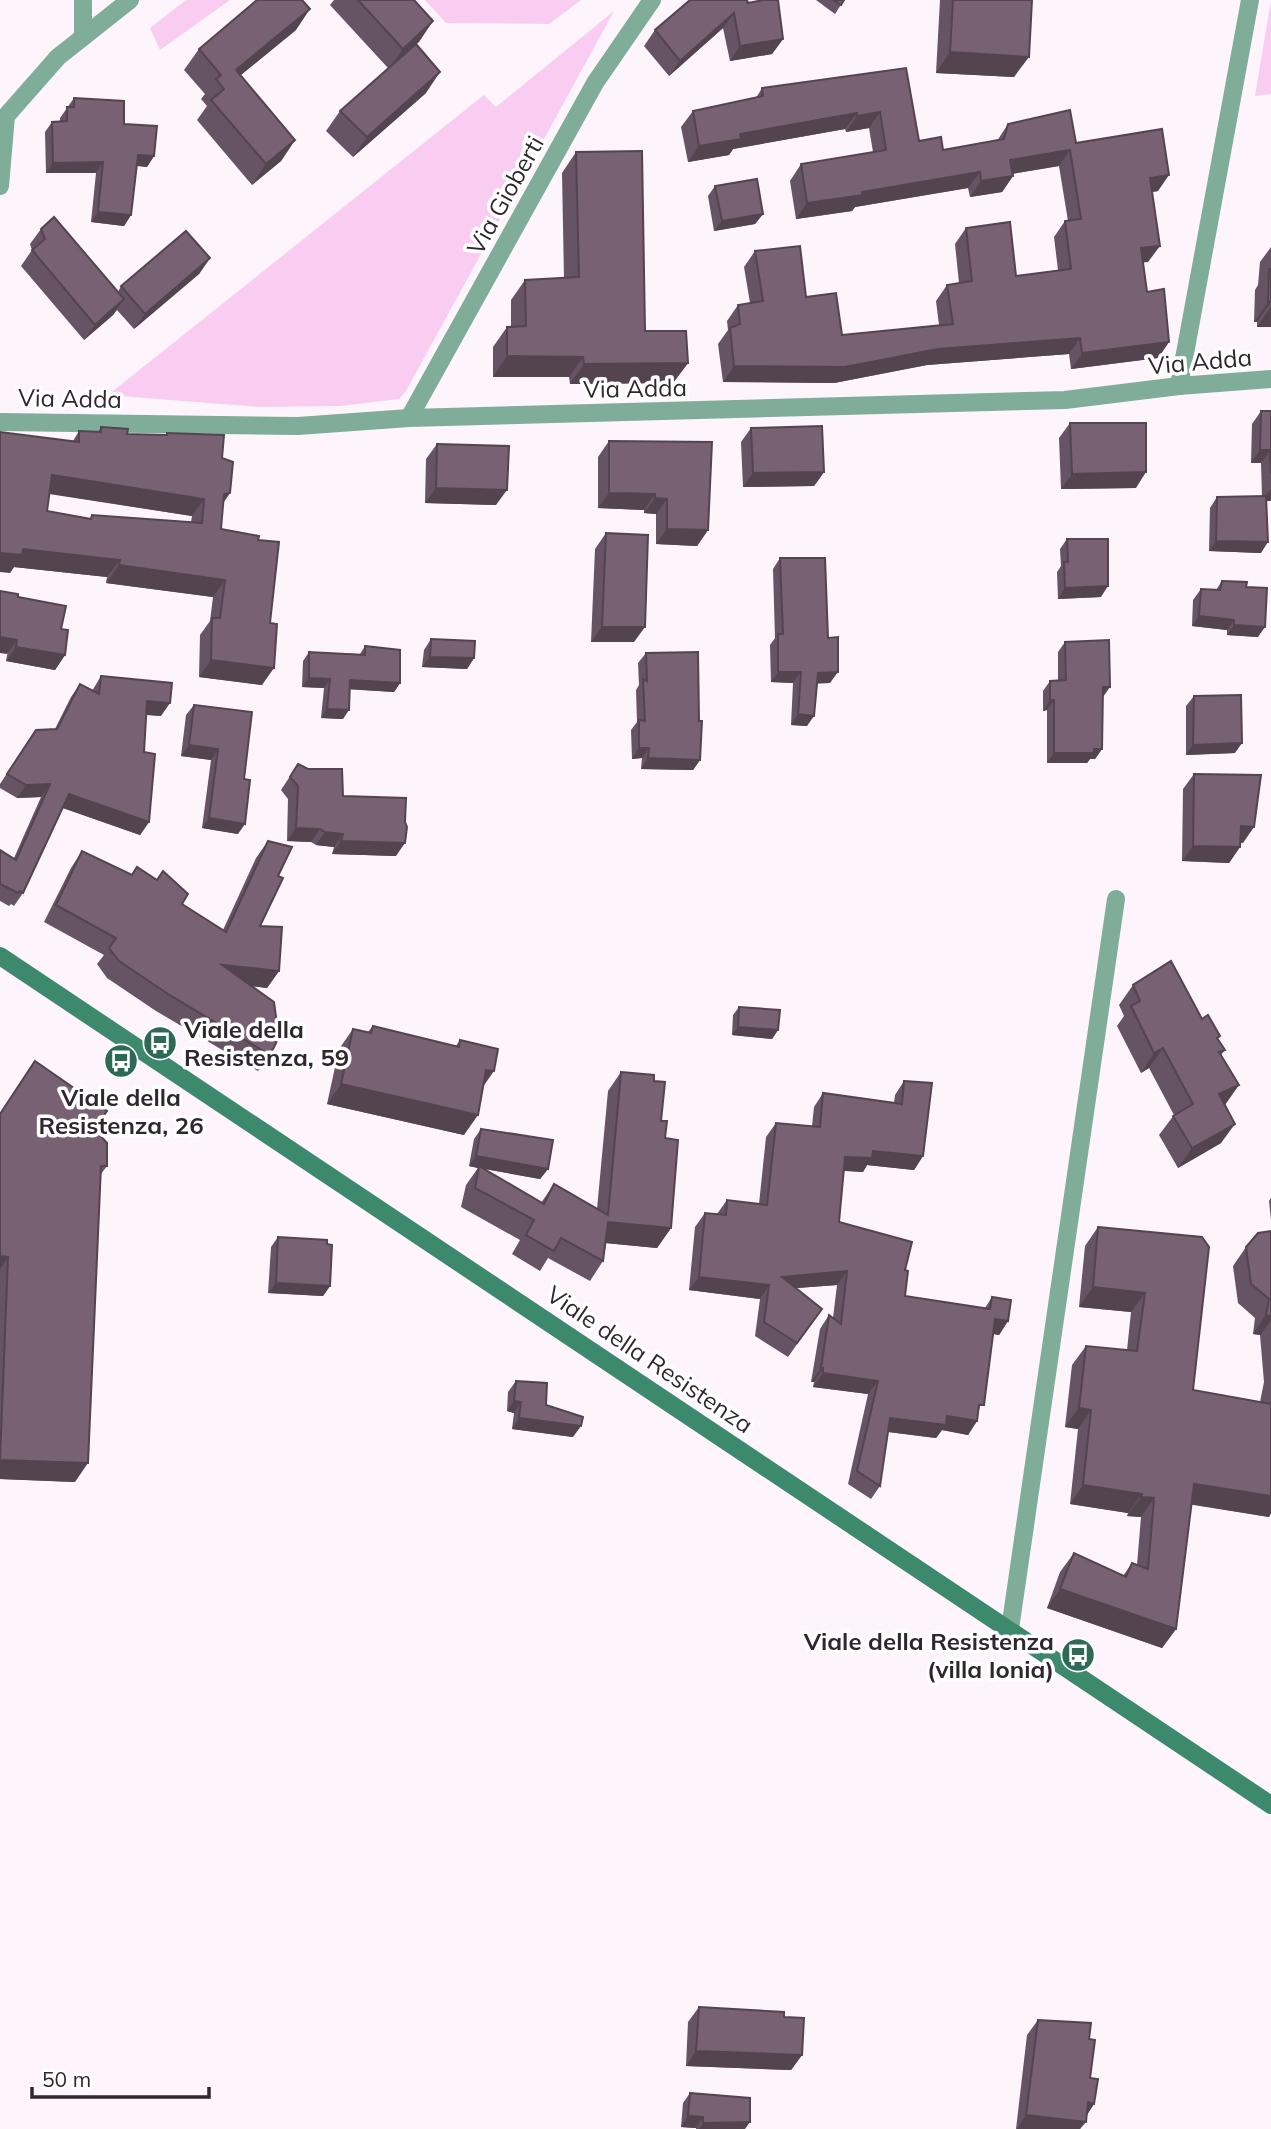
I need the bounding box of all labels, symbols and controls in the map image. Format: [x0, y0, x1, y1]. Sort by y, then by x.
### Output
street label: Via Gioberti [460, 130, 550, 260]
street label: Via Adda [1147, 342, 1253, 380]
street label: Via Adda [583, 372, 687, 404]
street label: Via Adda [18, 382, 122, 414]
place label: Viale della Resistenza, 59 [183, 1014, 349, 1072]
bus stop icon: Viale della Resistenza, 59 [141, 1024, 179, 1062]
bus stop icon: Viale della Resistenza, 26 [102, 1042, 140, 1080]
place label: Viale della Resistenza, 26 [38, 1082, 204, 1140]
street label: Viale della Resistenza [541, 1279, 759, 1439]
place label: Viale della Resistenza (villa Ionia) [803, 1626, 1054, 1684]
bus stop icon: Viale della Resistenza (villa Ionia) [1059, 1636, 1097, 1674]
scale bar [32, 2056, 208, 2100]
text: 50 m [42, 2066, 91, 2092]

